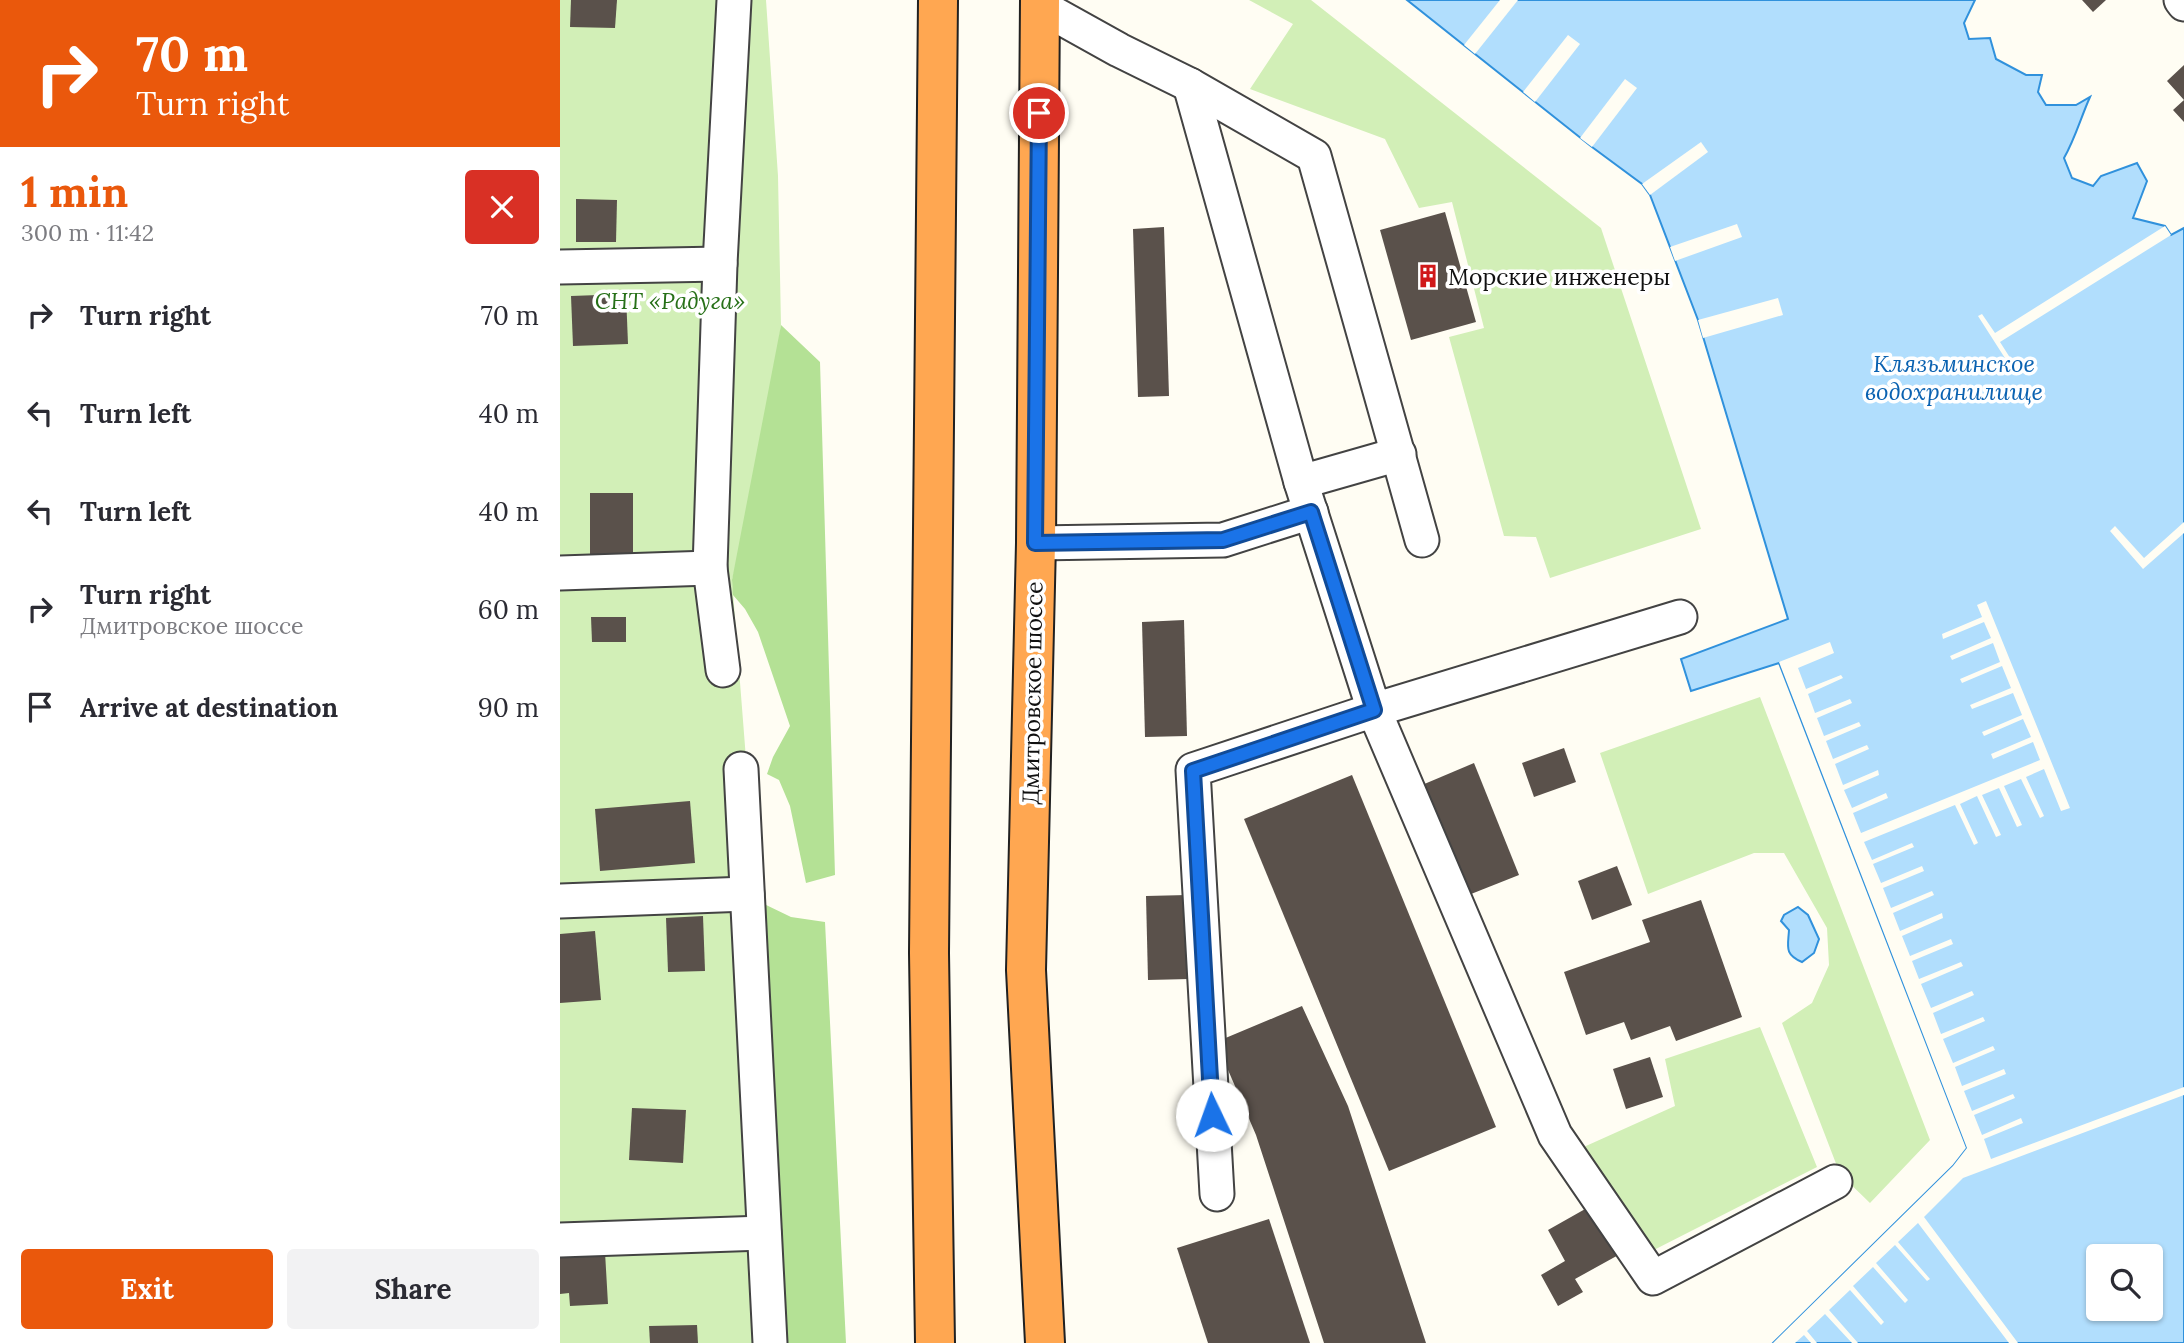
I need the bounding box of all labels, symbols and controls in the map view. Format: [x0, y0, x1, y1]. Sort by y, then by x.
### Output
text: 70 m [136, 22, 248, 84]
icon: right [21, 28, 112, 119]
text: Turn right [136, 83, 289, 124]
pin [1009, 83, 1069, 143]
icon: arrive [1020, 94, 1058, 132]
text: 1 min [21, 165, 128, 219]
button: close [465, 170, 539, 244]
text: 300 m · 11:42 [21, 218, 154, 247]
building icon: Морские инженеры [1414, 262, 1442, 290]
place label: Морские инженеры [1448, 262, 1670, 291]
park label: СНТ «Радуга» [595, 286, 745, 315]
icon: right [21, 296, 59, 334]
text: Turn right [80, 299, 211, 332]
text: 70 m [481, 299, 539, 332]
water label: Клязьминское водохранилище [1865, 348, 2043, 407]
icon: left [21, 394, 59, 432]
text: Turn left [80, 397, 191, 430]
text: 40 m [479, 397, 539, 430]
icon: left [21, 492, 59, 530]
text: Turn left [80, 495, 191, 528]
text: 40 m [479, 495, 539, 528]
text: Turn right [80, 578, 211, 611]
street label: Дмитровское шоссе [1016, 581, 1048, 805]
icon: right [21, 590, 59, 628]
text: 60 m [478, 593, 539, 626]
text: Дмитровское шоссе [80, 611, 304, 640]
icon: arrive [21, 688, 59, 726]
text: Arrive at destination [80, 691, 338, 724]
text: 90 m [478, 691, 539, 724]
position arrow [1175, 1078, 1249, 1152]
map controls [2086, 1244, 2163, 1321]
button: search [2086, 1244, 2163, 1321]
button: Exit [21, 1249, 273, 1329]
button: Share [287, 1249, 539, 1329]

